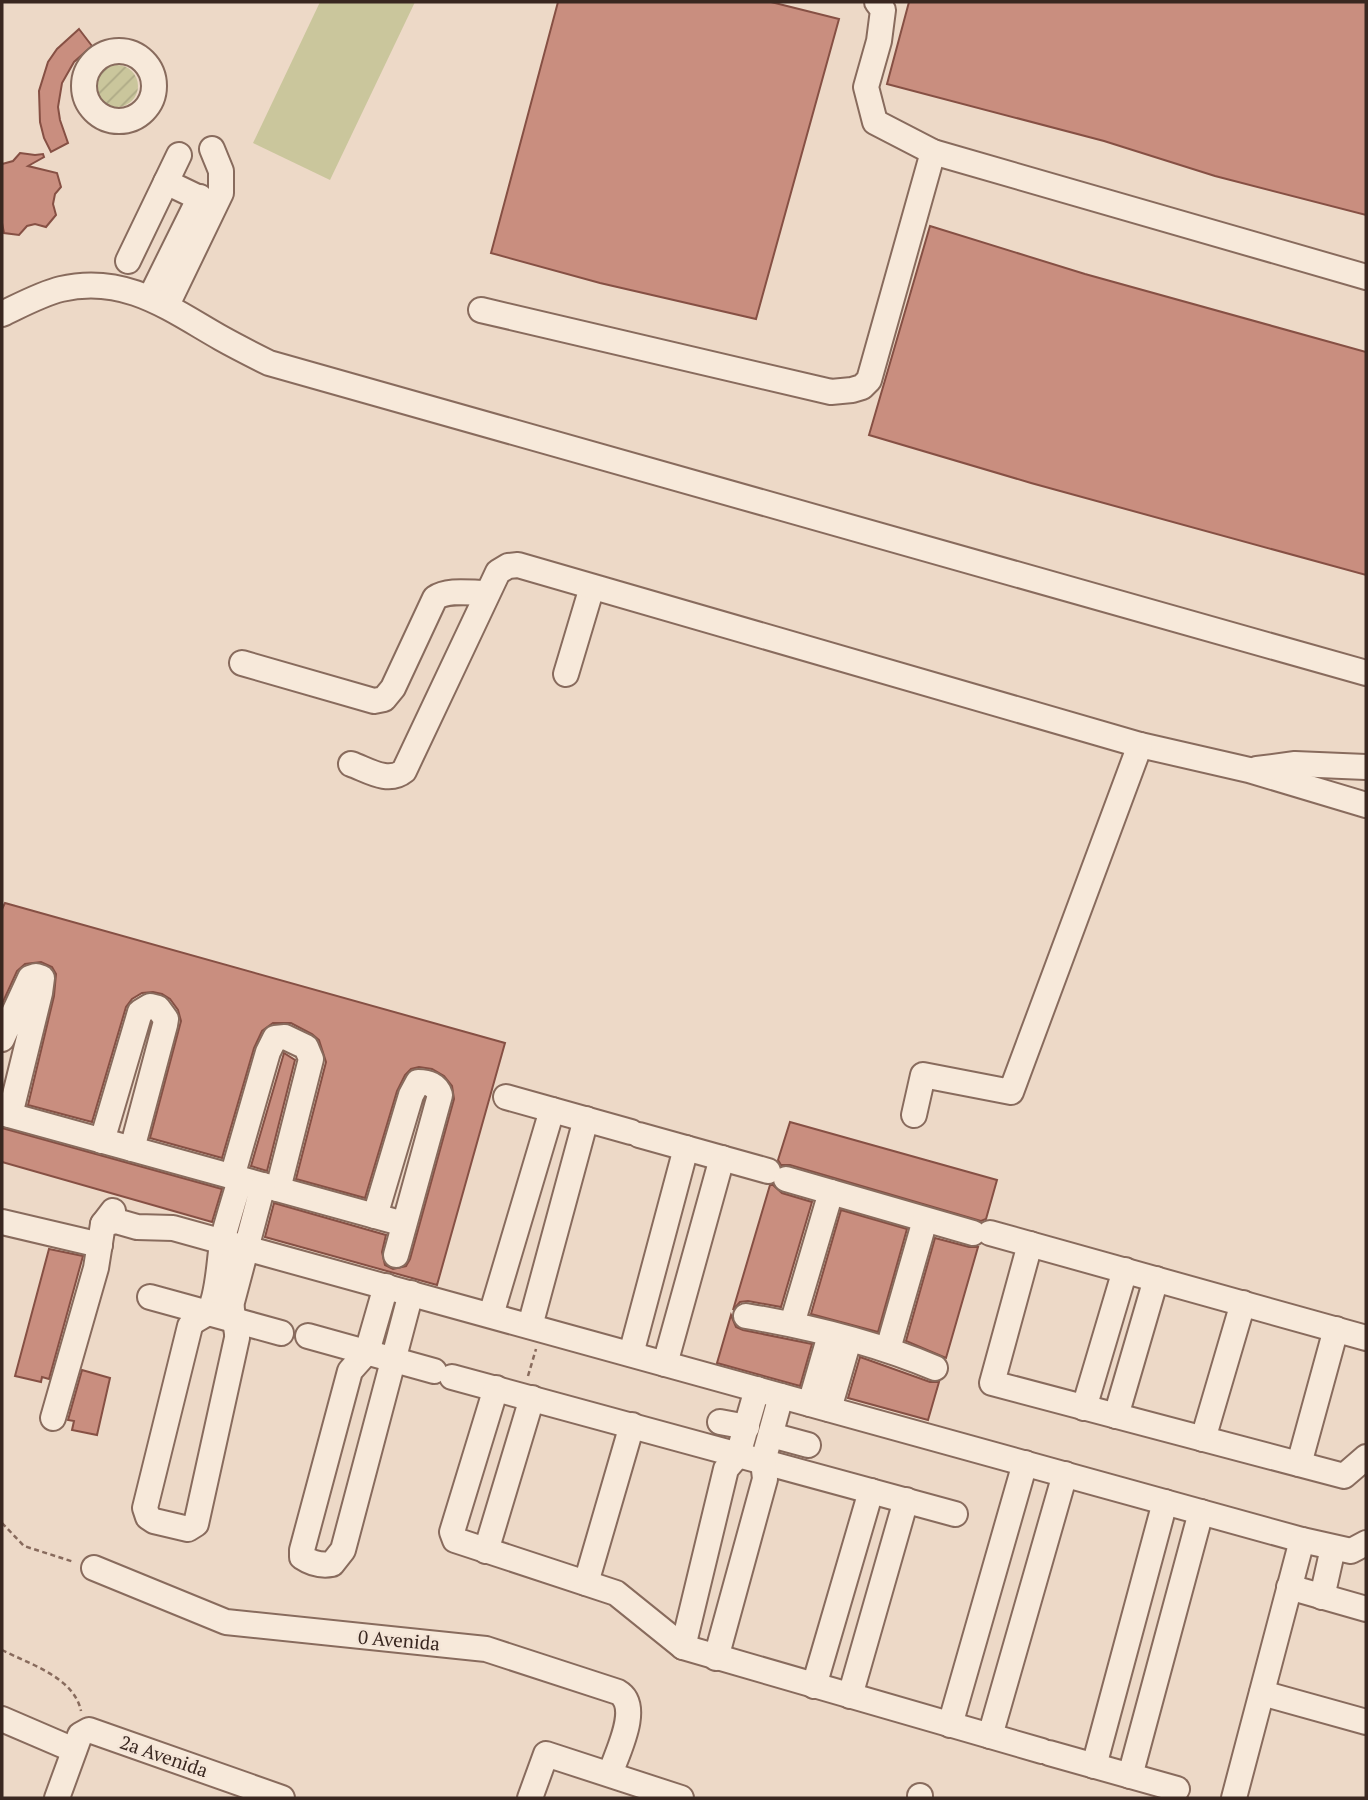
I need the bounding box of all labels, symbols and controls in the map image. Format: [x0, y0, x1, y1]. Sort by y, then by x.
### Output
street label: 0 Avenida [357, 1623, 441, 1656]
street label: 2a Avenida [117, 1729, 212, 1782]

